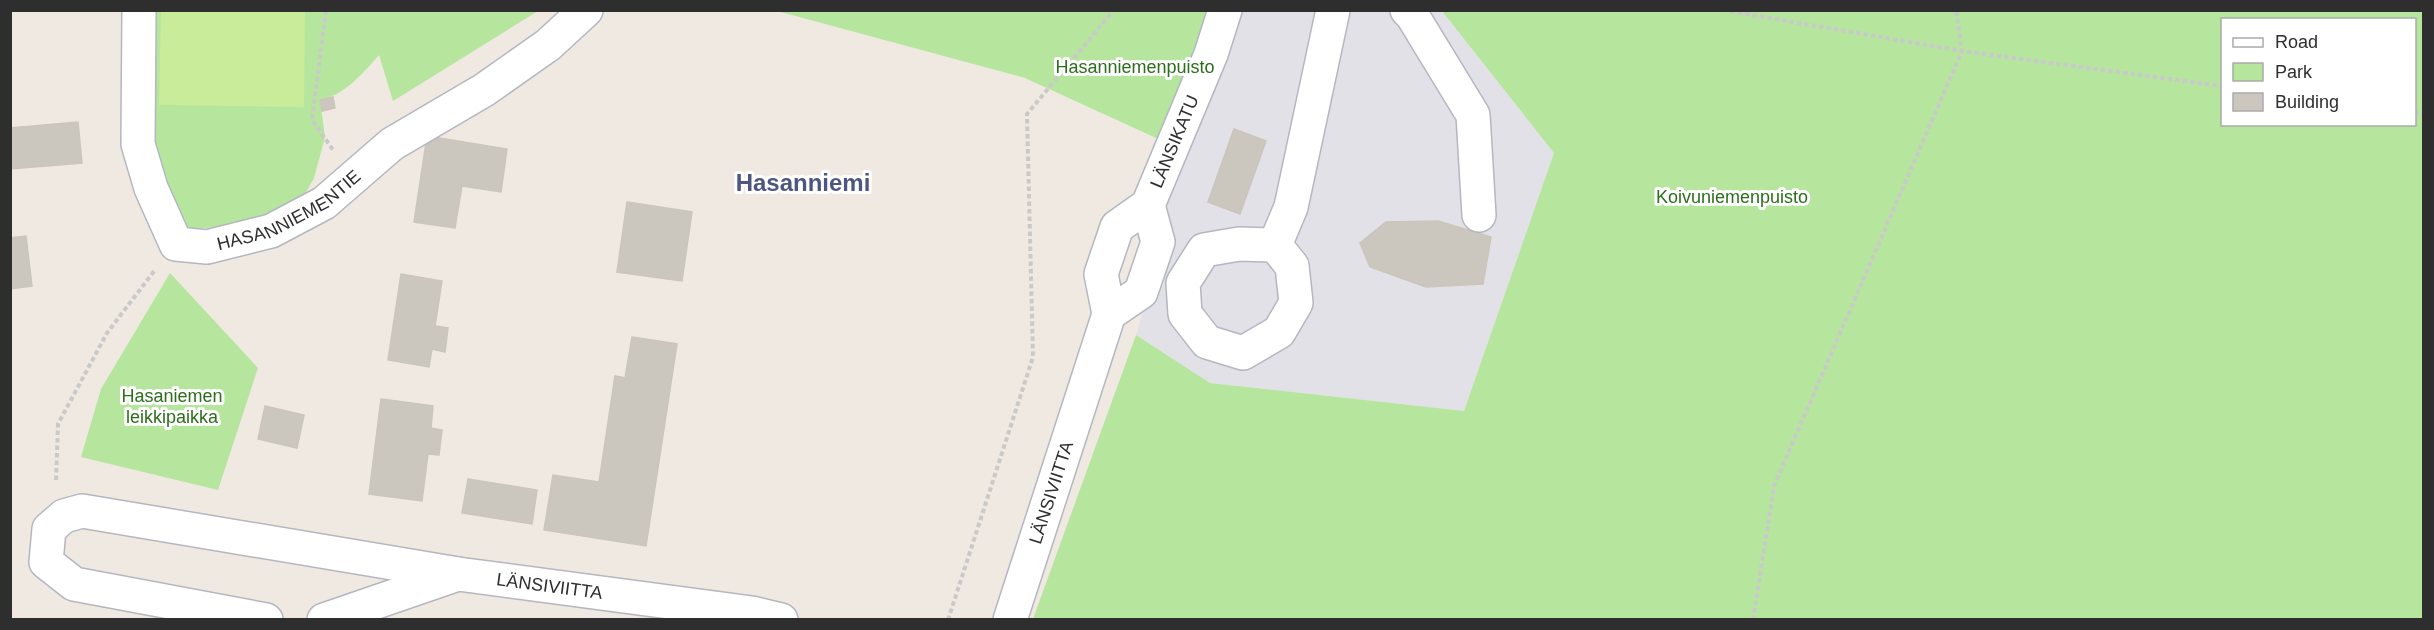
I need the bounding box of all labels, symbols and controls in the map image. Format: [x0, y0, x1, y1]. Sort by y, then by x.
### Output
legend [2221, 18, 2416, 126]
text: Road [2275, 32, 2318, 52]
park label: Hasanniemenpuisto [1055, 57, 1215, 77]
text: Park [2275, 62, 2313, 82]
street label: LÄNSIKATU [1146, 92, 1203, 191]
text: Building [2275, 92, 2339, 112]
street label: HASANNIEMENTIE [215, 166, 364, 254]
district label: Hasanniemi [736, 169, 870, 196]
park label: Koivuniemenpuisto [1656, 187, 1808, 207]
park label: Hasaniemen leikkipaikka [121, 386, 223, 427]
street label: LÄNSIVIITTA [1025, 439, 1077, 546]
street label: LÄNSIVIITTA [495, 569, 604, 603]

